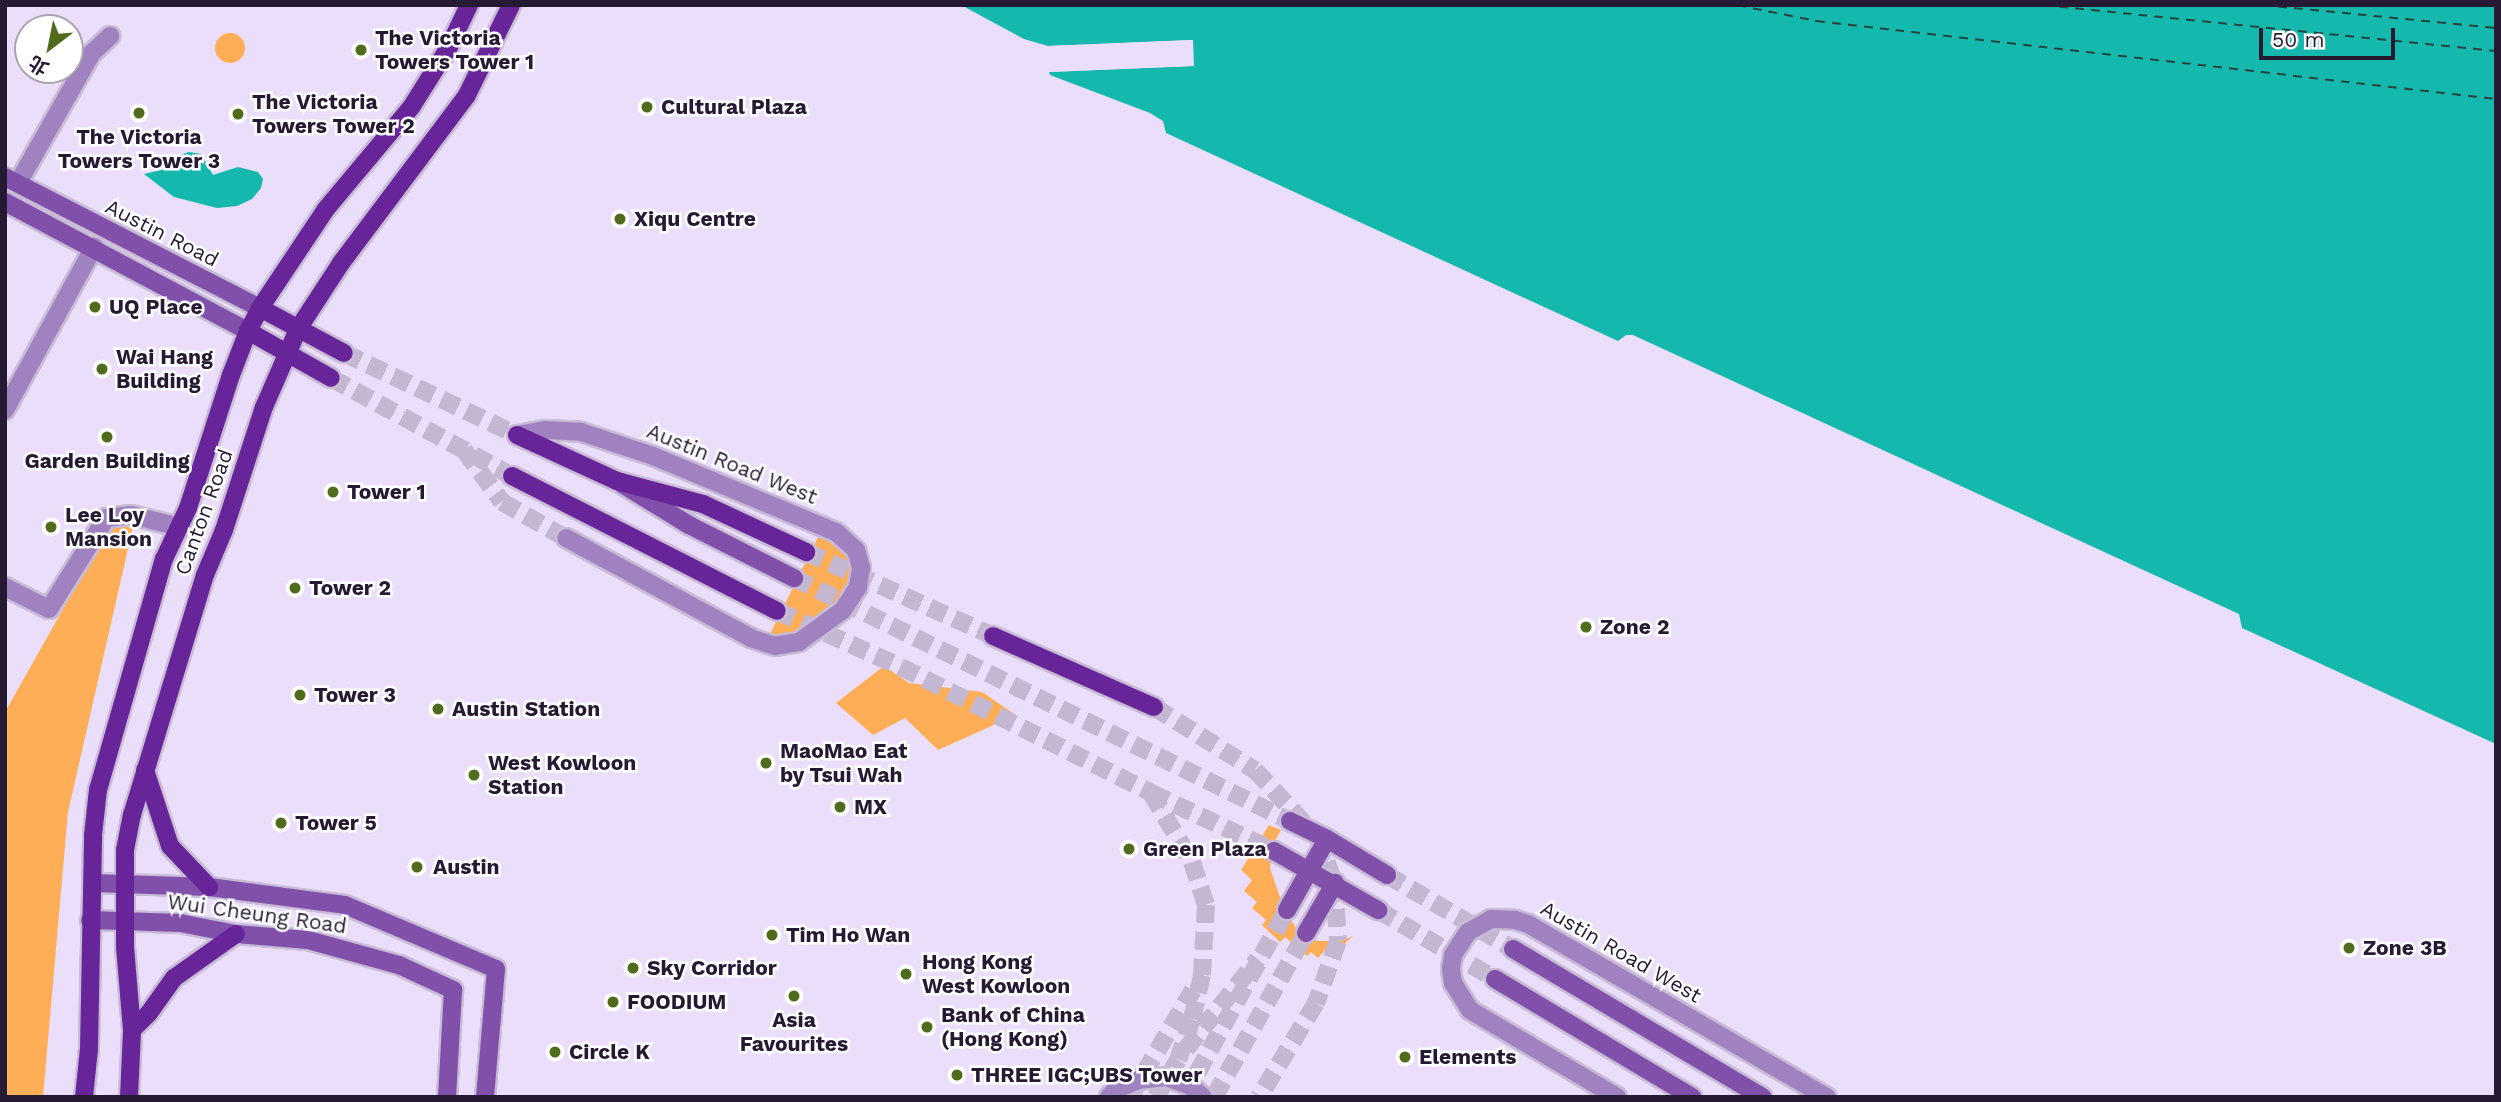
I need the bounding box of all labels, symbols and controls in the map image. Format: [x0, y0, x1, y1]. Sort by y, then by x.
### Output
north arrow [14, 14, 84, 84]
scale bar [2263, 14, 2400, 58]
place label: The Victoria Towers Tower 1 [375, 25, 535, 75]
text: 50 m [2272, 27, 2324, 52]
marker: The Victoria Towers Tower 1 [353, 42, 369, 58]
text: 北 [25, 51, 53, 80]
place label: The Victoria Towers Tower 2 [252, 89, 415, 139]
place label: Cultural Plaza [661, 94, 807, 120]
marker: Cultural Plaza [639, 99, 655, 115]
marker: The Victoria Towers Tower 3 [131, 105, 147, 121]
marker: The Victoria Towers Tower 2 [230, 106, 246, 122]
place label: The Victoria Towers Tower 3 [57, 124, 221, 174]
street label: Austin Road [101, 194, 223, 272]
place label: Xiqu Centre [634, 206, 756, 232]
marker: Xiqu Centre [612, 211, 628, 227]
place label: UQ Place [109, 294, 203, 320]
marker: UQ Place [87, 299, 103, 315]
place label: Wai Hang Building [116, 344, 213, 394]
marker: Wai Hang Building [94, 361, 110, 377]
street label: Austin Road West [643, 418, 821, 510]
marker: Garden Building [99, 429, 115, 445]
street label: Canton Road [170, 446, 238, 578]
place label: Garden Building [25, 448, 189, 474]
place label: Tower 1 [347, 479, 426, 505]
marker: Tower 1 [325, 484, 341, 500]
place label: Lee Loy Mansion [65, 502, 152, 552]
marker: Lee Loy Mansion [43, 519, 59, 535]
place label: Tower 2 [309, 575, 391, 601]
marker: Tower 2 [287, 580, 303, 596]
place label: Zone 2 [1600, 614, 1669, 640]
marker: Zone 2 [1578, 619, 1594, 635]
place label: Tower 3 [314, 682, 396, 708]
marker: Tower 3 [292, 687, 308, 703]
place label: Austin Station [452, 696, 600, 722]
marker: Austin Station [430, 701, 446, 717]
place label: MaoMao Eat by Tsui Wah [780, 738, 908, 788]
place label: West Kowloon Station [488, 750, 636, 800]
marker: MaoMao Eat by Tsui Wah [758, 755, 774, 771]
marker: West Kowloon Station [466, 767, 482, 783]
place label: MX [854, 794, 887, 820]
marker: MX [832, 799, 848, 815]
place label: Tower 5 [295, 810, 377, 836]
marker: Tower 5 [273, 815, 289, 831]
place label: Green Plaza [1143, 836, 1267, 862]
marker: Green Plaza [1121, 841, 1137, 857]
place label: Austin [433, 854, 500, 880]
marker: Austin [407, 857, 427, 877]
street label: Wui Cheung Road [166, 889, 348, 939]
street label: Austin Road West [1536, 896, 1706, 1008]
place label: Tim Ho Wan [786, 922, 911, 948]
marker: Tim Ho Wan [764, 927, 780, 943]
place label: Zone 3B [2363, 935, 2447, 961]
marker: Zone 3B [2341, 940, 2357, 956]
place label: Hong Kong West Kowloon [922, 949, 1070, 999]
place label: Sky Corridor [647, 955, 777, 981]
marker: Sky Corridor [625, 960, 641, 976]
marker: Hong Kong West Kowloon [896, 964, 916, 984]
marker: Asia Favourites [786, 988, 802, 1004]
place label: FOODIUM [627, 989, 726, 1015]
marker: FOODIUM [605, 994, 621, 1010]
place label: Bank of China (Hong Kong) [941, 1002, 1085, 1052]
place label: Asia Favourites [740, 1007, 848, 1057]
marker: Bank of China (Hong Kong) [919, 1019, 935, 1035]
place label: Circle K [569, 1039, 650, 1065]
marker: Circle K [547, 1044, 563, 1060]
place label: Elements [1419, 1044, 1517, 1070]
marker: Elements [1397, 1049, 1413, 1065]
place label: THREE IGC;UBS Tower [971, 1062, 1203, 1088]
marker: THREE IGC;UBS Tower [949, 1067, 965, 1083]

